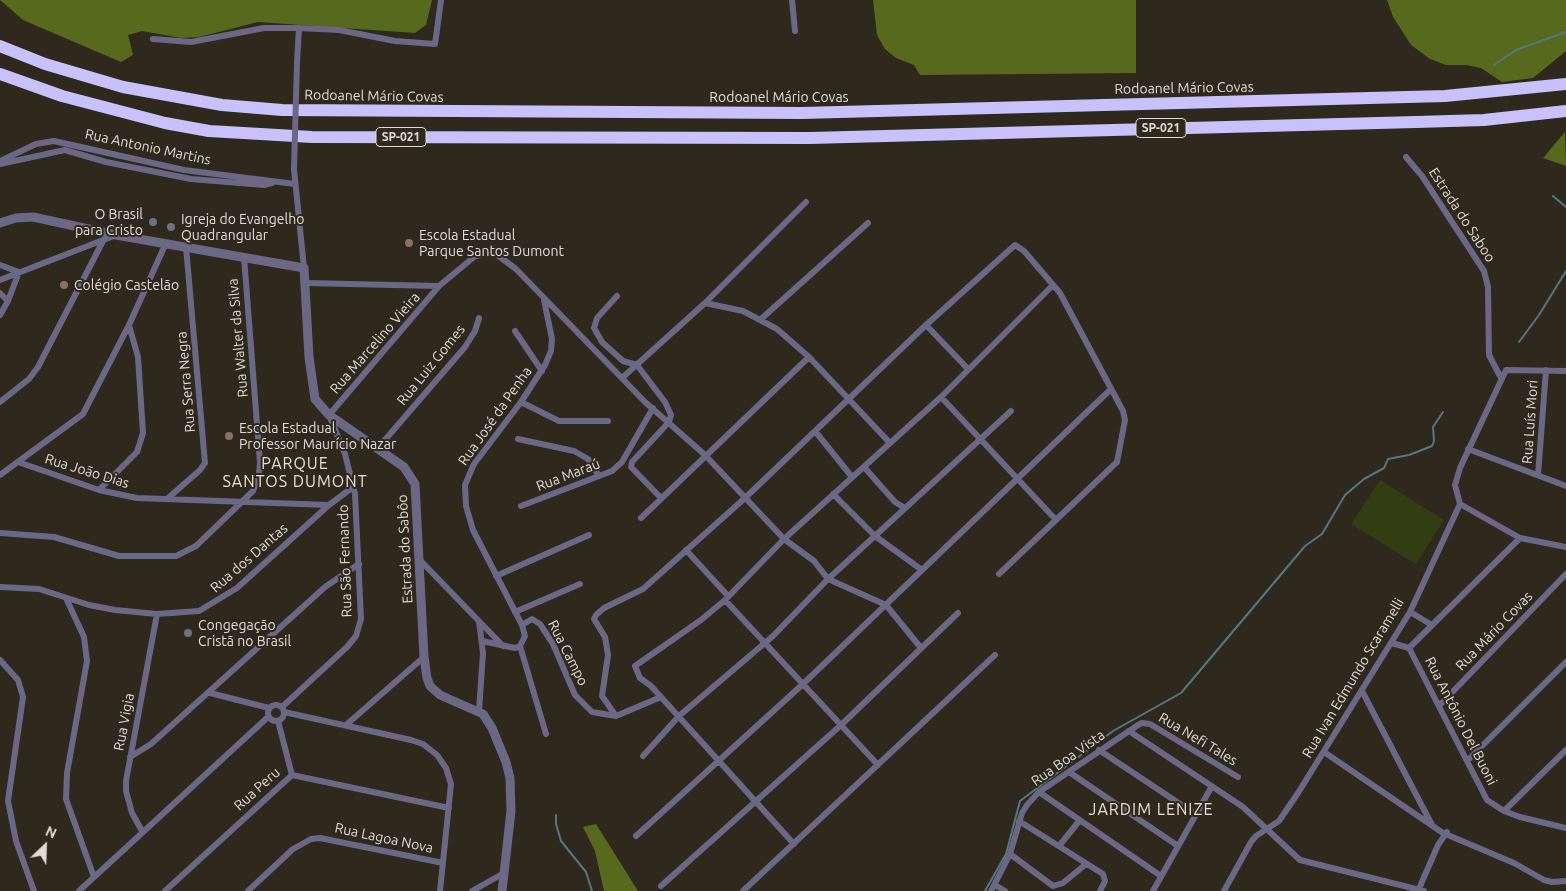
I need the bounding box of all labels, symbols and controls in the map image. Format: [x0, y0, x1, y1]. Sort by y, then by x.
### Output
street label: Rodoanel Mário Covas [1114, 78, 1254, 98]
street label: Rodoanel Mário Covas [304, 86, 444, 106]
street label: Rodoanel Mário Covas [709, 89, 849, 105]
road number: SP-021 [1136, 119, 1186, 138]
street label: Rua Antonio Martins [84, 125, 212, 169]
road number: SP-021 [376, 128, 426, 146]
street label: Estrada do Saboo [1425, 165, 1499, 265]
place label: O Brasil para Cristo [75, 206, 143, 238]
place label: Igreja do Evangelho Quadrangular [181, 211, 304, 243]
marker: O Brasil para Cristo [147, 216, 159, 228]
marker: Igreja do Evangelho Quadrangular [165, 221, 177, 233]
place label: Escola Estadual Parque Santos Dumont [419, 227, 564, 260]
marker: Escola Estadual Parque Santos Dumont [403, 237, 415, 249]
place label: Colégio Castelão [74, 277, 179, 293]
street label: Rua Walter da Silva [224, 278, 252, 398]
marker: Colégio Castelão [58, 279, 70, 291]
street label: Rua Marcelino Vieira [326, 289, 424, 397]
street label: Rua Luiz Gomes [393, 321, 469, 409]
street label: Rua Serra Negra [173, 331, 199, 433]
street label: Rua José da Penha [455, 363, 535, 469]
street label: Rua Luís Mori [1519, 380, 1541, 464]
place label: Escola Estadual Professor Maurício Nazar [239, 420, 396, 452]
marker: Escola Estadual Professor Maurício Nazar [223, 430, 235, 442]
street label: Rua João Dias [43, 450, 131, 492]
district label: PARQUE SANTOS DUMONT [221, 454, 369, 492]
street label: Rua Maraú [534, 455, 602, 495]
street label: Estrada do Sabôo [394, 494, 416, 604]
street label: Rua São Fernando [335, 504, 355, 618]
street label: Rua dos Dantas [207, 520, 291, 596]
street label: Rua Mário Covas [1452, 588, 1536, 674]
street label: Rua Ivan Edmundo Scaramelli [1299, 595, 1407, 761]
place label: Congegação Cristã no Brasil [198, 617, 291, 650]
street label: Rua Campo [544, 617, 592, 689]
marker: Congegação Cristã no Brasil [182, 627, 194, 639]
street label: Rua Antônio Del Buoni [1421, 654, 1501, 788]
street label: Rua Vigia [110, 692, 138, 752]
street label: Rua Nefi Tales [1156, 709, 1240, 769]
street label: Rua Boa Vista [1028, 726, 1108, 790]
street label: Rua Peru [230, 764, 284, 814]
district label: JARDIM LENIZE [1087, 800, 1215, 820]
street label: Rua Lagoa Nova [333, 819, 435, 857]
north arrow [20, 821, 70, 871]
text: N [43, 823, 59, 842]

